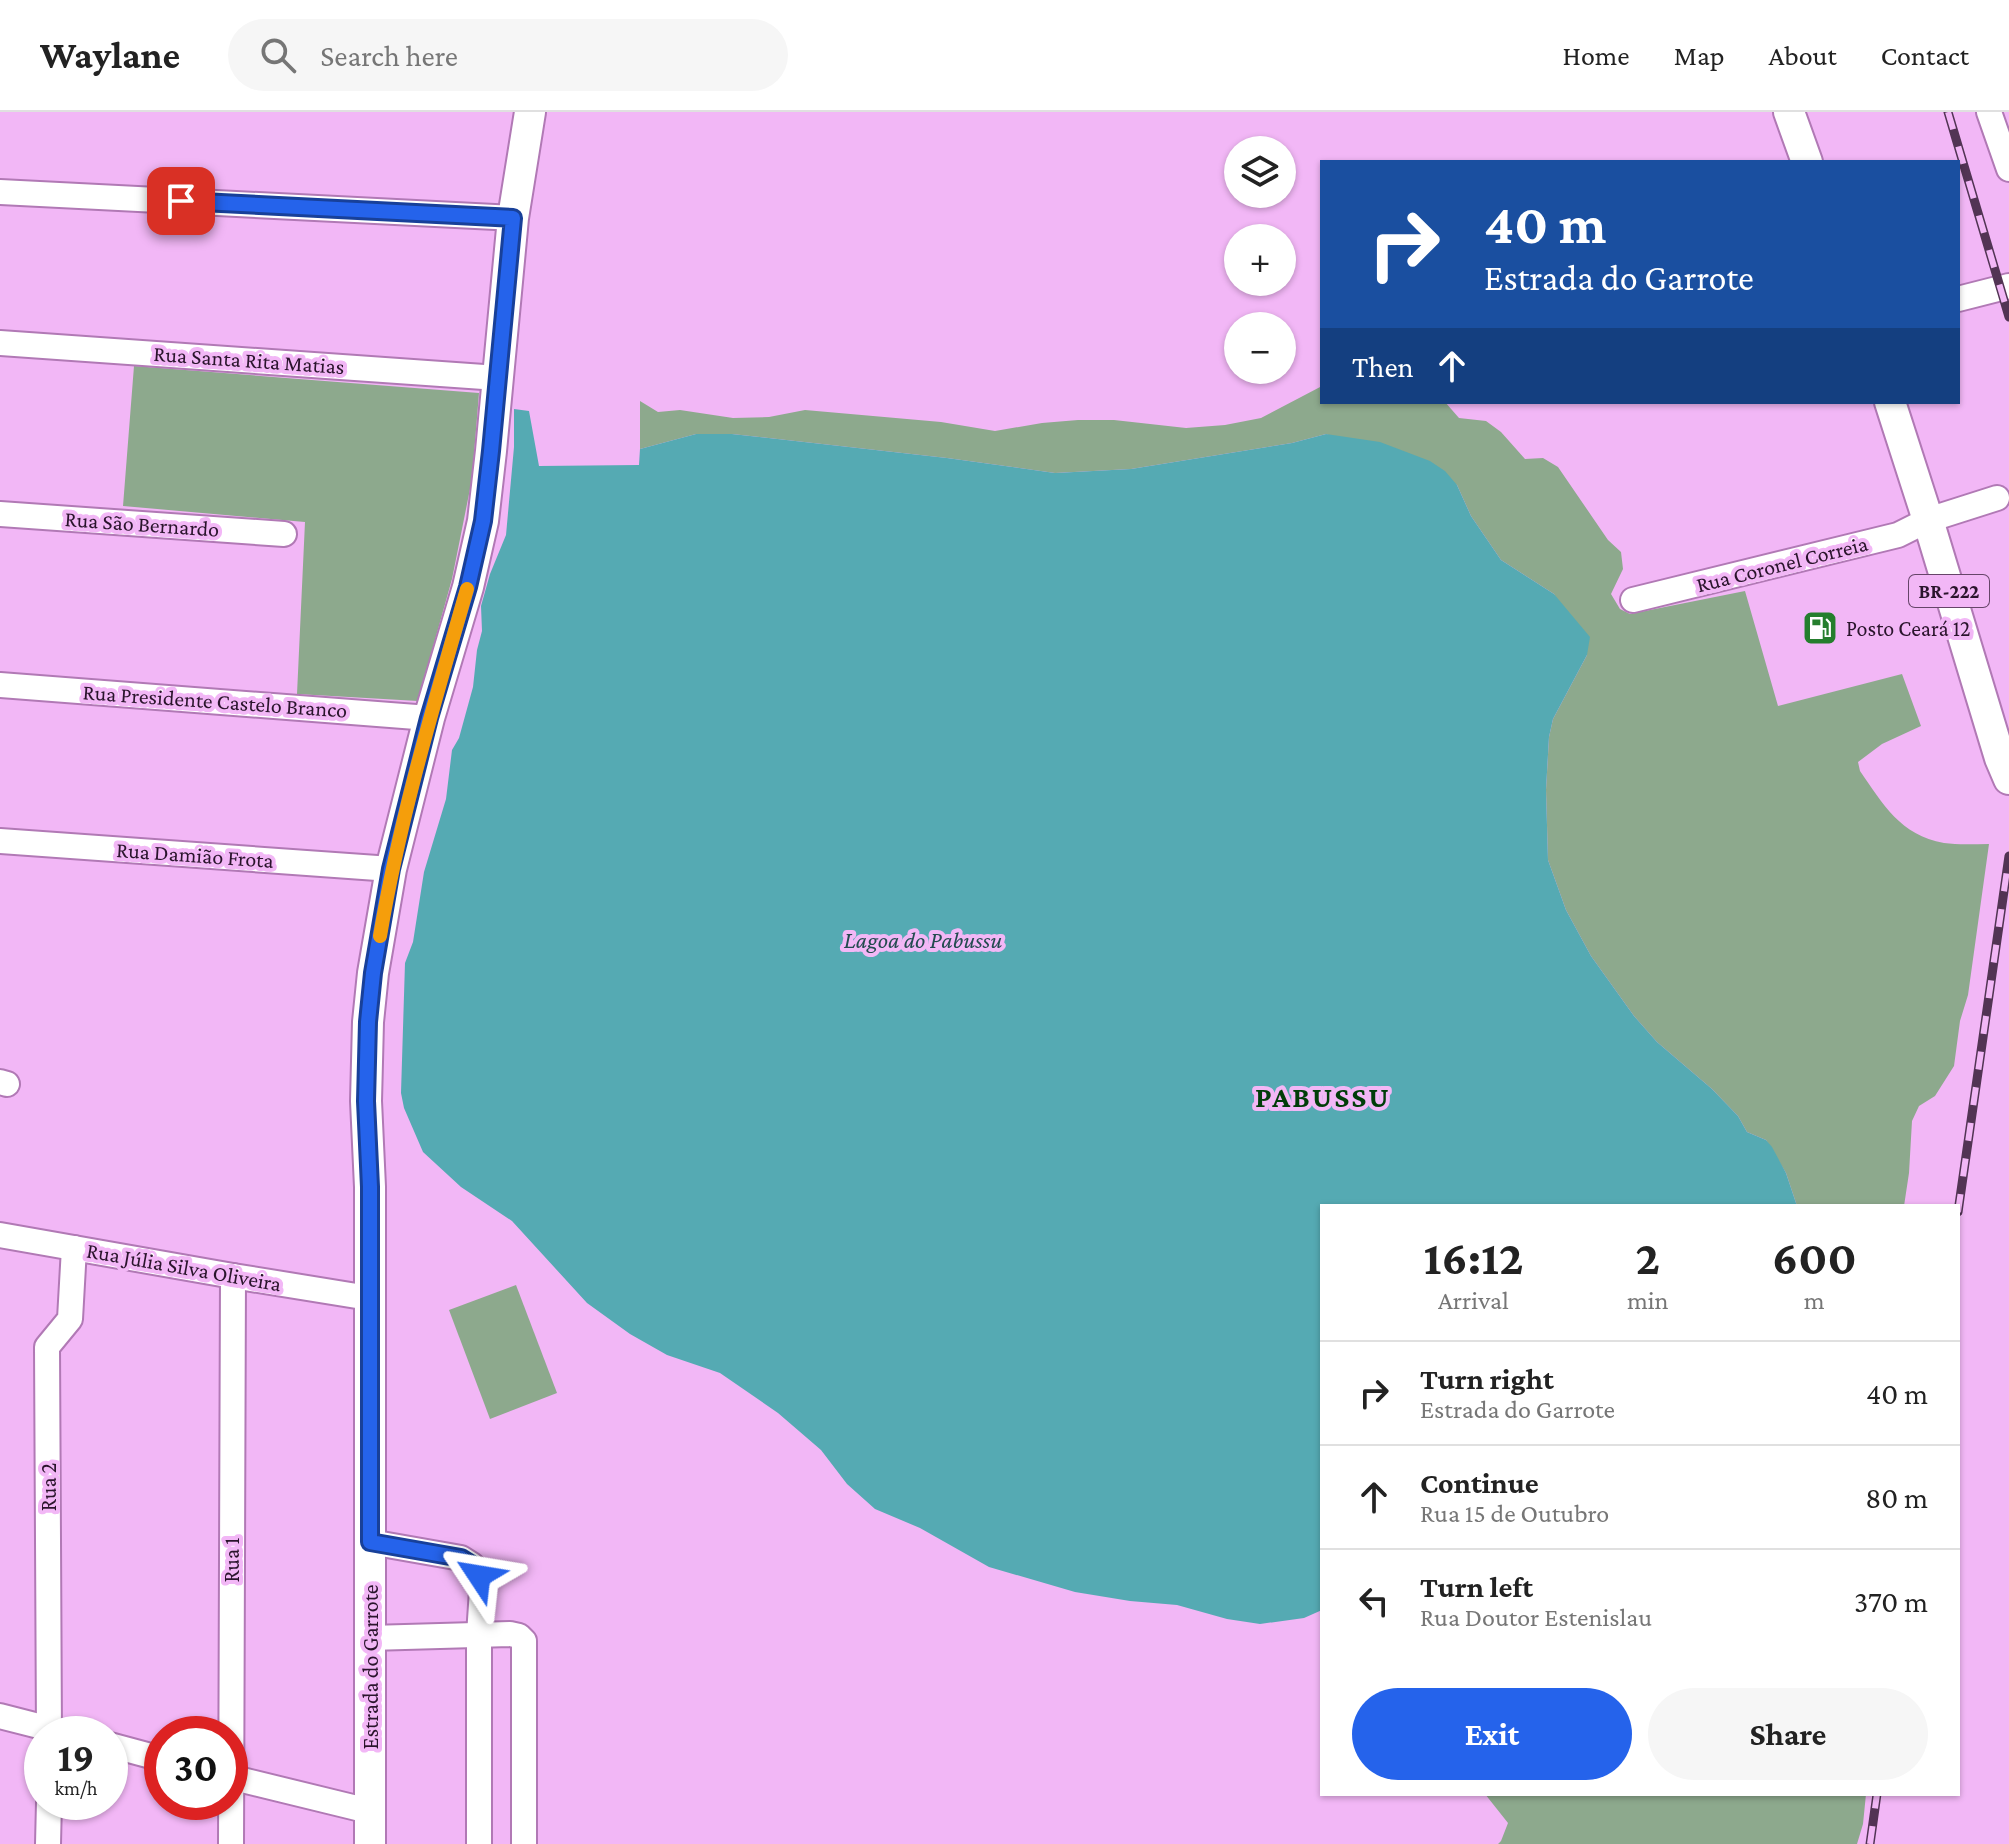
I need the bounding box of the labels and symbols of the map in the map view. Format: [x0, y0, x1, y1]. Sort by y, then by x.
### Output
pin [147, 167, 215, 235]
street label: Rua Santa Rita Matias [153, 341, 345, 379]
street label: Rua São Bernardo [64, 506, 220, 542]
street label: Rua Coronel Correia [1694, 531, 1870, 597]
road number: BR-222 [1909, 575, 1989, 607]
fuel station icon: Posto Ceará 12 [1801, 609, 1839, 647]
place label: Posto Ceará 12 [1846, 616, 1971, 641]
street label: Rua Presidente Castelo Branco [82, 679, 348, 723]
street label: Rua Damião Frota [115, 837, 275, 873]
water label: Lagoa do Pabussu [844, 926, 1002, 953]
district label: PABUSSU [1255, 1080, 1391, 1113]
street label: Rua Júlia Silva Oliveira [85, 1238, 283, 1296]
street label: Rua 2 [36, 1463, 61, 1511]
position arrow [437, 1534, 521, 1618]
street label: Rua 1 [219, 1537, 244, 1583]
street label: Estrada do Garrote [358, 1585, 383, 1749]
speed limit sign: 30 [144, 1716, 248, 1820]

